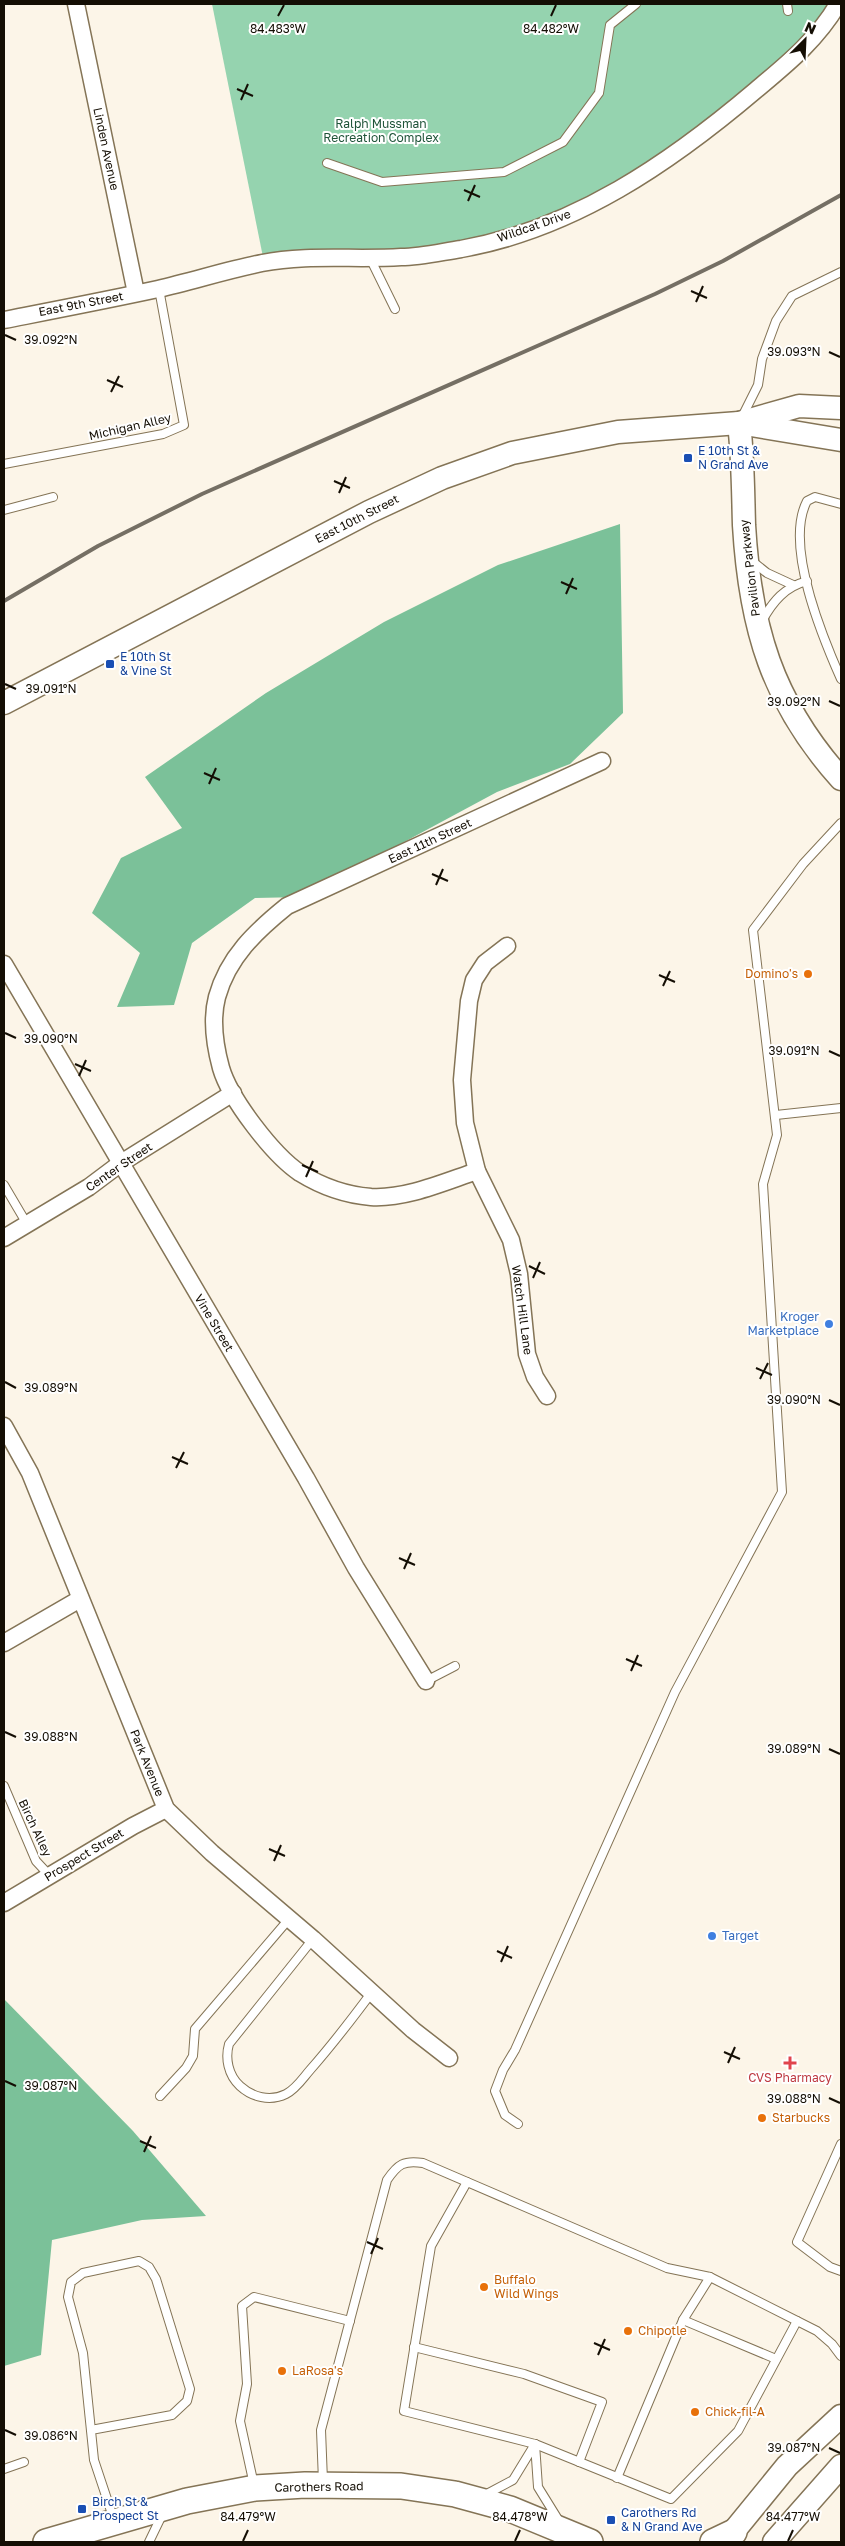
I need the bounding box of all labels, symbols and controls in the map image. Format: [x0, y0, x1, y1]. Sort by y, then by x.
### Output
north arrow [780, 15, 830, 65]
text: N [802, 18, 819, 38]
text: 84.483°W [250, 21, 307, 36]
text: 84.482°W [523, 21, 579, 36]
street label: Linden Avenue [90, 106, 123, 192]
park label: Ralph Mussman Recreation Complex [323, 116, 439, 145]
street label: Wildcat Drive [495, 206, 573, 245]
street label: East 9th Street [37, 288, 125, 319]
text: 39.092°N [24, 332, 78, 347]
text: 39.093°N [767, 344, 821, 359]
street label: Michigan Alley [87, 410, 173, 443]
place label: E 10th St & N Grand Ave [698, 443, 768, 472]
marker: E 10th St & N Grand Ave [682, 452, 694, 464]
street label: East 10th Street [312, 491, 401, 546]
street label: Pavilion Parkway [736, 518, 763, 617]
place label: E 10th St & Vine St [120, 649, 172, 678]
marker: E 10th St & Vine St [104, 658, 116, 670]
text: 39.091°N [25, 681, 77, 696]
text: 39.092°N [767, 694, 821, 709]
street label: East 11th Street [386, 815, 474, 866]
place label: Domino's [745, 966, 798, 981]
marker: Domino's [802, 968, 814, 980]
text: 39.090°N [24, 1031, 78, 1046]
text: 39.091°N [768, 1043, 820, 1058]
street label: Center Street [82, 1139, 155, 1194]
street label: Watch Hill Lane [509, 1264, 536, 1356]
street label: Vine Street [191, 1291, 237, 1354]
place label: Kroger Marketplace [747, 1309, 819, 1338]
marker: Kroger Marketplace [823, 1318, 835, 1330]
text: 39.089°N [24, 1380, 78, 1395]
text: 39.090°N [767, 1392, 821, 1407]
street label: Park Avenue [127, 1727, 168, 1799]
text: 39.088°N [24, 1729, 78, 1744]
text: 39.089°N [767, 1741, 821, 1756]
street label: Birch Alley [16, 1797, 55, 1859]
street label: Prospect Street [41, 1825, 126, 1884]
place label: Target [722, 1928, 759, 1943]
marker: Target [706, 1930, 718, 1942]
marker: CVS Pharmacy [784, 2057, 796, 2069]
place label: CVS Pharmacy [748, 2070, 832, 2085]
text: 39.087°N [25, 2078, 77, 2093]
text: 39.088°N [767, 2091, 821, 2106]
place label: Starbucks [772, 2110, 830, 2125]
marker: Starbucks [756, 2112, 768, 2124]
place label: Buffalo Wild Wings [494, 2272, 559, 2301]
marker: Buffalo Wild Wings [478, 2281, 490, 2293]
place label: Chipotle [638, 2323, 687, 2338]
marker: Chipotle [622, 2325, 634, 2337]
place label: LaRosa's [292, 2363, 343, 2378]
marker: LaRosa's [276, 2365, 288, 2377]
place label: Chick-fil-A [705, 2404, 765, 2419]
marker: Chick-fil-A [689, 2406, 701, 2418]
text: 39.086°N [24, 2428, 78, 2443]
text: 39.087°N [768, 2440, 820, 2455]
street label: Carothers Road [274, 2478, 364, 2495]
place label: Birch St & Prospect St [92, 2494, 159, 2523]
marker: Birch St & Prospect St [76, 2503, 88, 2515]
place label: Carothers Rd & N Grand Ave [621, 2505, 703, 2534]
text: 84.479°W [220, 2509, 276, 2524]
text: 84.478°W [492, 2509, 548, 2524]
text: 84.477°W [766, 2509, 821, 2524]
marker: Carothers Rd & N Grand Ave [605, 2514, 617, 2526]

